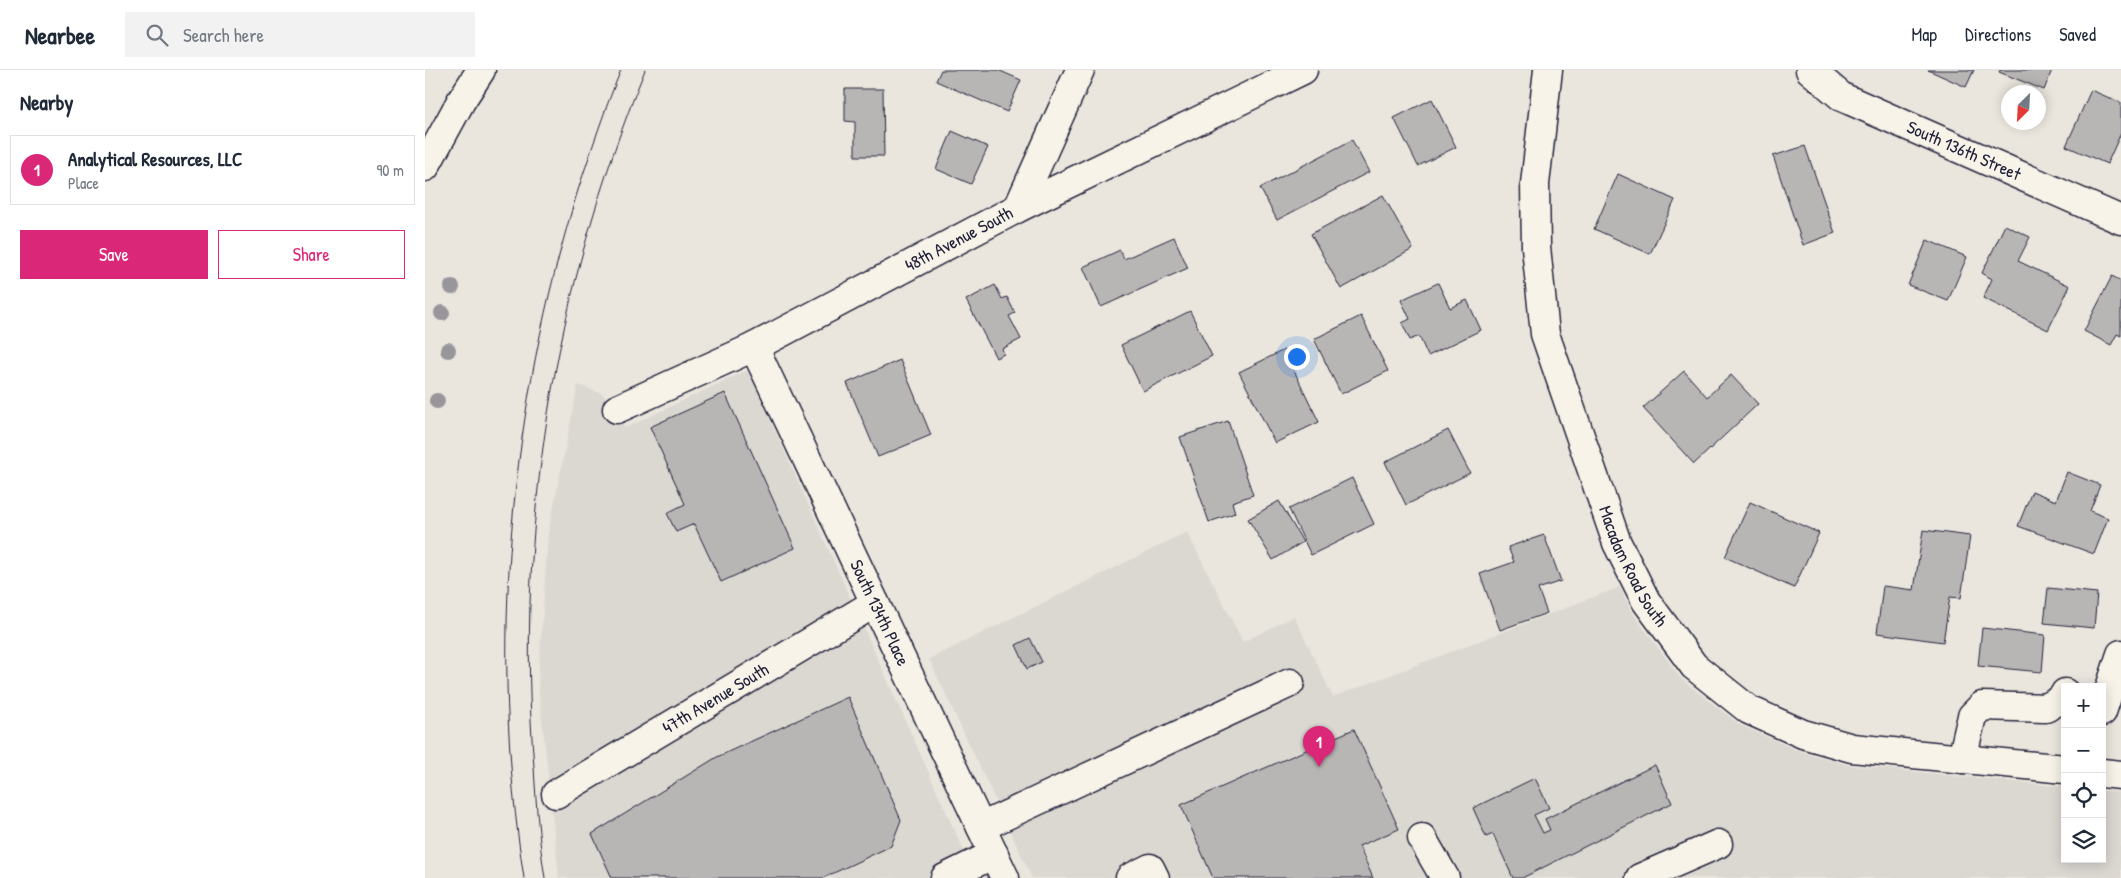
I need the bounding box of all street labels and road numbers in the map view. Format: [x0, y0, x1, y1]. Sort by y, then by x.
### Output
street label: South 136th Street [1903, 114, 2026, 187]
street label: 48th Avenue South [900, 200, 1017, 277]
street label: Macadam Road South [1593, 502, 1674, 632]
street label: South 134th Place [844, 555, 916, 670]
street label: 47th Avenue South [657, 656, 774, 740]

